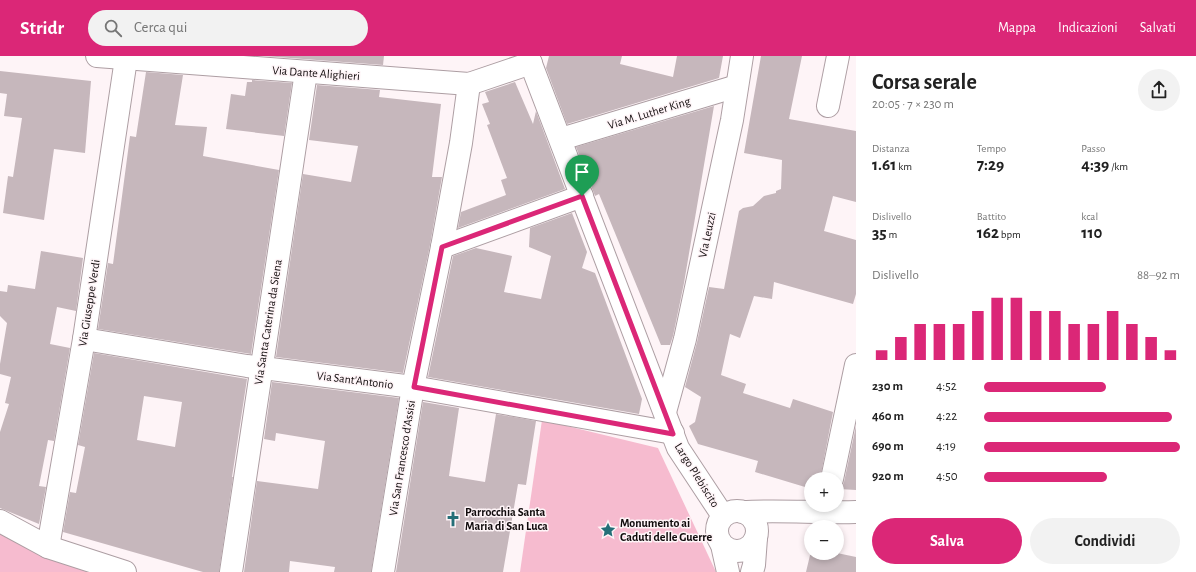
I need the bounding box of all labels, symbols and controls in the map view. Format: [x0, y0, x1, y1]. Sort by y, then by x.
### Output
search box [88, 10, 368, 46]
icon: search [102, 17, 124, 39]
text: Stridr [20, 19, 64, 38]
text: Cerca qui [134, 20, 187, 35]
text: Mappa [998, 21, 1036, 35]
text: Indicazioni [1058, 21, 1118, 35]
text: Salvati [1140, 21, 1176, 35]
street label: Via Dante Alighieri [272, 64, 360, 82]
button: share [1138, 69, 1180, 111]
text: Corsa serale [872, 71, 977, 93]
street label: Via M. Luther King [606, 95, 692, 131]
text: 20:05 · 7 × 230 m [872, 98, 954, 111]
text: Distanza [872, 143, 910, 154]
text: Tempo [977, 143, 1006, 154]
text: Passo [1081, 143, 1105, 154]
pin [565, 155, 599, 196]
text: 1.61 [872, 156, 896, 173]
text: 7:29 [977, 156, 1004, 173]
text: 4:39 [1081, 156, 1109, 173]
icon: arrive [571, 161, 593, 183]
text: km [896, 161, 912, 172]
text: /km [1109, 161, 1128, 172]
street label: Via Leuzzi [696, 211, 718, 259]
text: Dislivello [872, 211, 912, 222]
text: Battito [977, 211, 1006, 222]
text: kcal [1081, 211, 1098, 222]
text: 35 [872, 224, 887, 241]
text: 162 [977, 224, 999, 241]
text: 110 [1081, 224, 1102, 241]
text: m [887, 229, 897, 240]
text: bpm [999, 229, 1021, 240]
street label: Via Santa Caterina da Siena [252, 258, 284, 385]
street label: Via Giuseppe Verdi [76, 259, 102, 347]
text: Dislivello [872, 269, 919, 282]
text: 88–92 m [1137, 269, 1180, 282]
street label: Via Sant'Antonio [316, 369, 394, 391]
text: 230 m [872, 380, 903, 393]
text: 4:52 [936, 380, 957, 393]
street label: Via San Francesco d'Assisi [387, 399, 417, 517]
text: 460 m [872, 410, 904, 423]
text: 4:22 [936, 410, 957, 423]
text: 690 m [872, 440, 904, 453]
text: 4:19 [936, 440, 956, 453]
street label: Largo Plebiscito [672, 441, 722, 509]
text: 920 m [872, 470, 904, 483]
text: 4:50 [936, 470, 958, 483]
map controls [804, 472, 844, 560]
button: + [804, 472, 844, 512]
place label: Parrocchia Santa Maria di San Luca [465, 506, 548, 532]
church icon: Parrocchia Santa Maria di San Luca [444, 510, 462, 528]
place label: Monumento ai Caduti delle Guerre [620, 517, 713, 543]
button: Salva [872, 518, 1022, 564]
button: Condividi [1030, 518, 1180, 564]
button: − [804, 520, 844, 560]
place icon: Monumento ai Caduti delle Guerre [599, 521, 617, 539]

